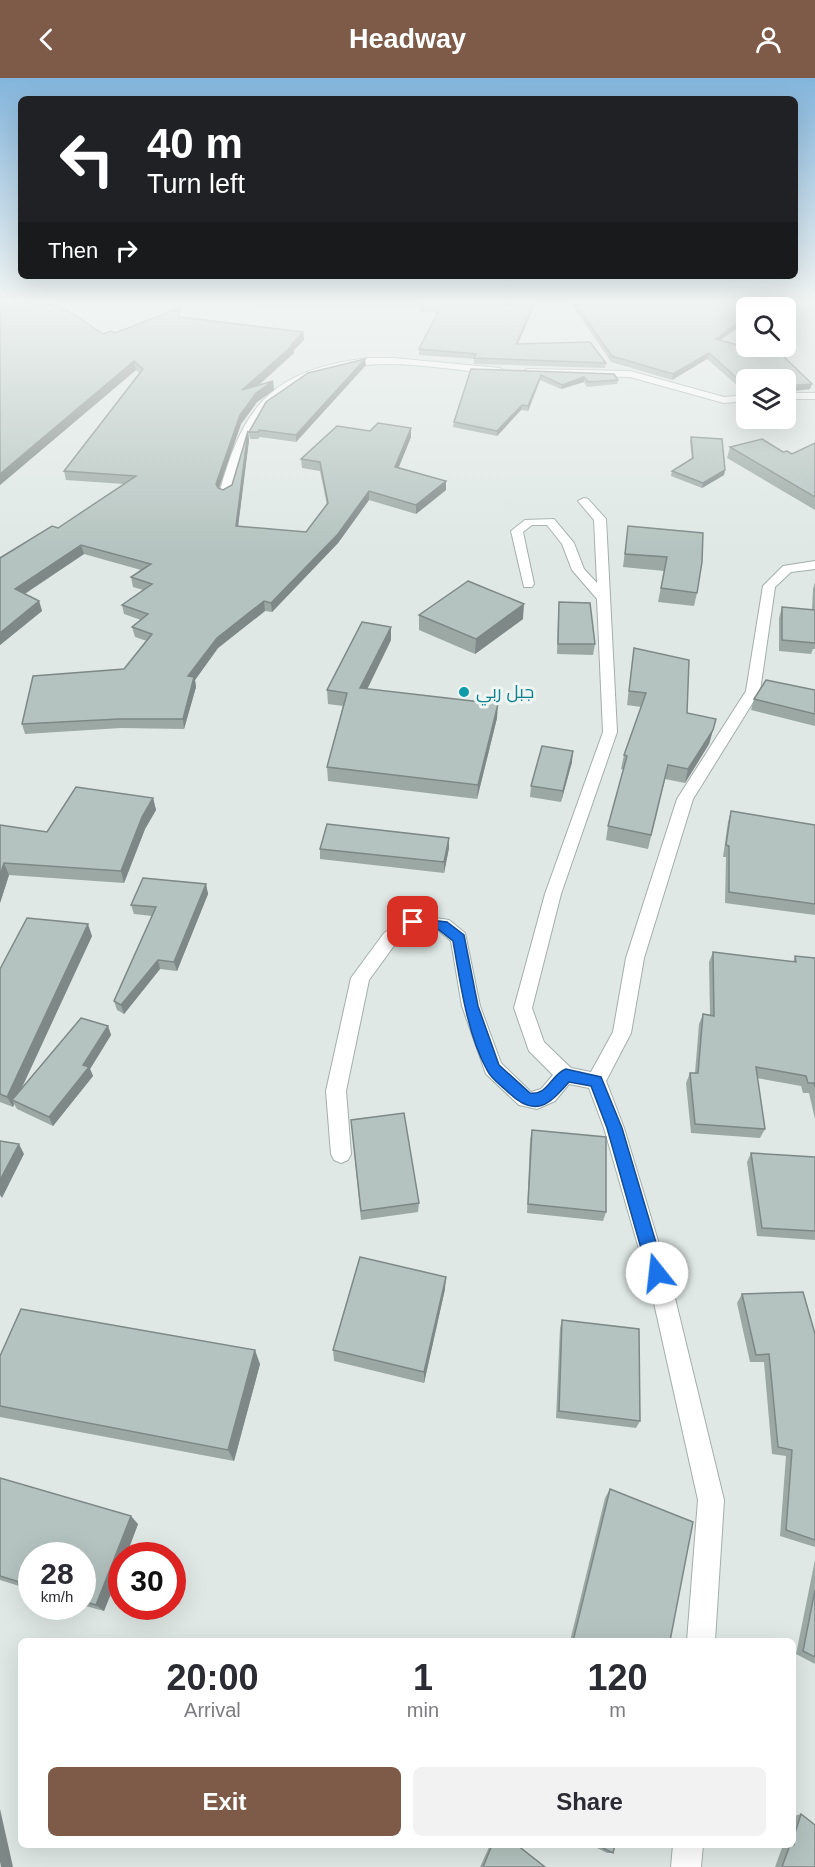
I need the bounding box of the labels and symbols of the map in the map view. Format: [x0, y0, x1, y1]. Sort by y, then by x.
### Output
place label: جبل ربي [476, 682, 534, 706]
marker: جبل ربي [457, 685, 471, 699]
pin [387, 896, 438, 947]
position arrow [625, 1241, 689, 1305]
speed limit sign: 30 [108, 1542, 186, 1620]

